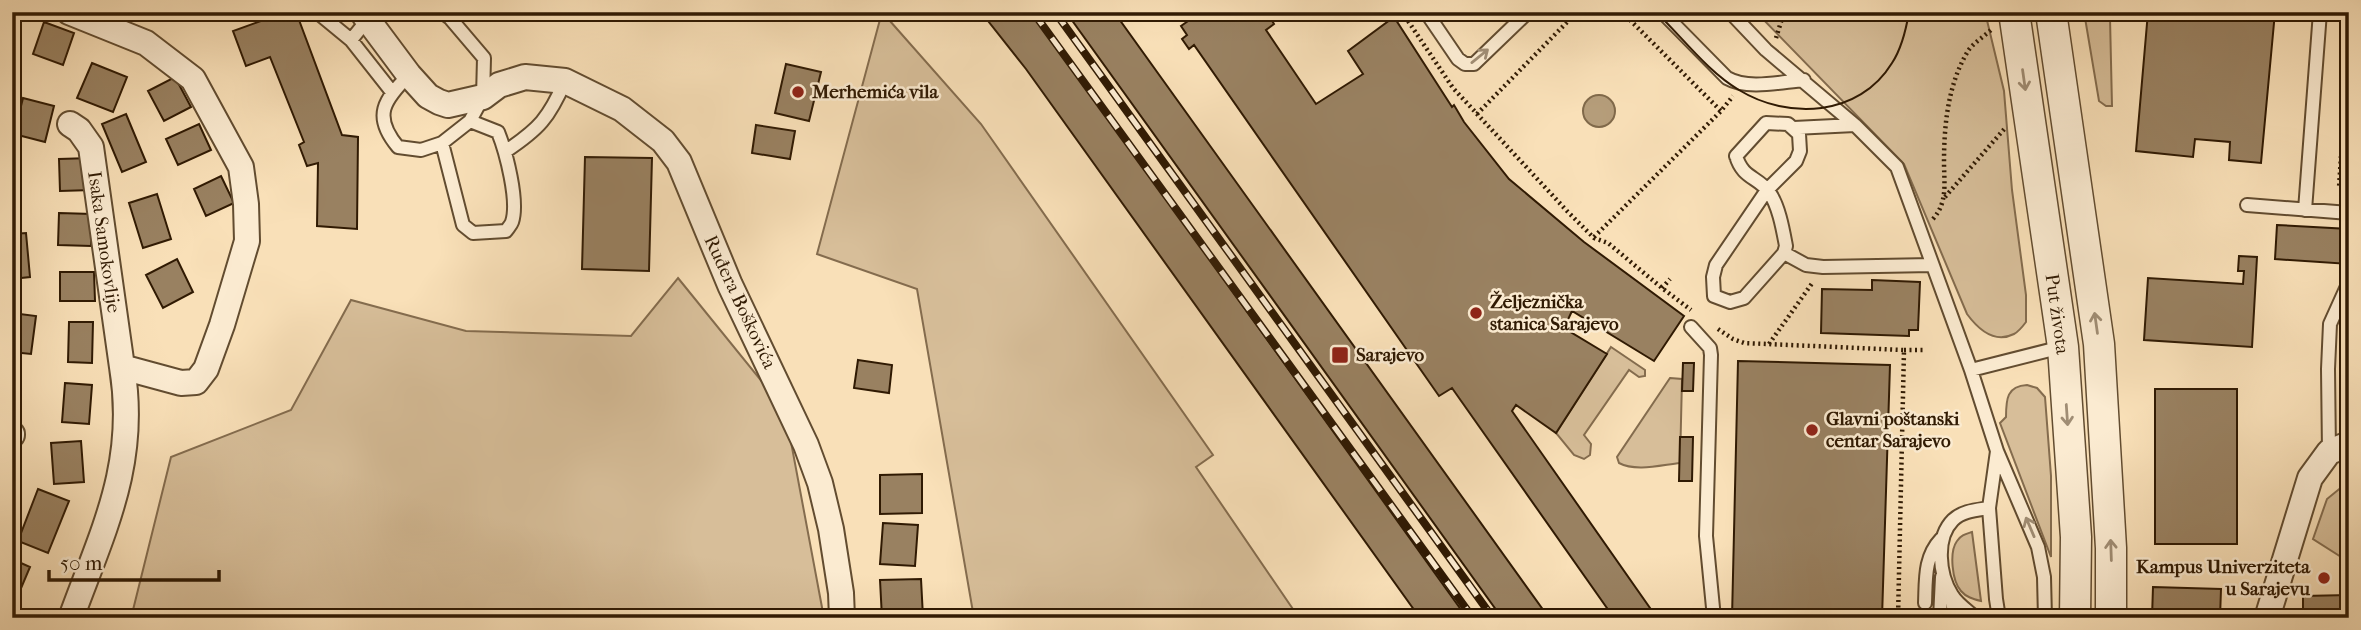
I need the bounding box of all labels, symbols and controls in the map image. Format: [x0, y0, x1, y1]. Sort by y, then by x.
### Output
one-way arrow [1471, 48, 1489, 64]
one-way arrow [2018, 68, 2031, 91]
place label: Merhemića vila [811, 81, 939, 103]
marker: Merhemića vila [790, 84, 806, 100]
street label: Isaka Samokovlije [83, 170, 125, 314]
street label: Ruđera Boškovića [699, 232, 781, 372]
street label: Put života [2040, 272, 2074, 356]
place label: Željeznička stanica Sarajevo [1490, 290, 1619, 335]
marker: Željeznička stanica Sarajevo [1468, 305, 1484, 321]
one-way arrow [2089, 312, 2102, 334]
place label: Sarajevo [1356, 344, 1425, 366]
marker: Sarajevo [1330, 345, 1350, 365]
one-way arrow [2061, 403, 2074, 426]
place label: Glavni poštanski centar Sarajevo [1826, 408, 1960, 452]
marker: Glavni poštanski centar Sarajevo [1804, 422, 1820, 438]
one-way arrow [2023, 517, 2036, 538]
one-way arrow [2104, 538, 2117, 561]
scale bar [49, 539, 219, 583]
text: 50 m [60, 551, 103, 575]
place label: Kampus Univerziteta u Sarajevu [2136, 556, 2311, 600]
marker: Kampus Univerziteta u Sarajevu [2316, 570, 2332, 586]

